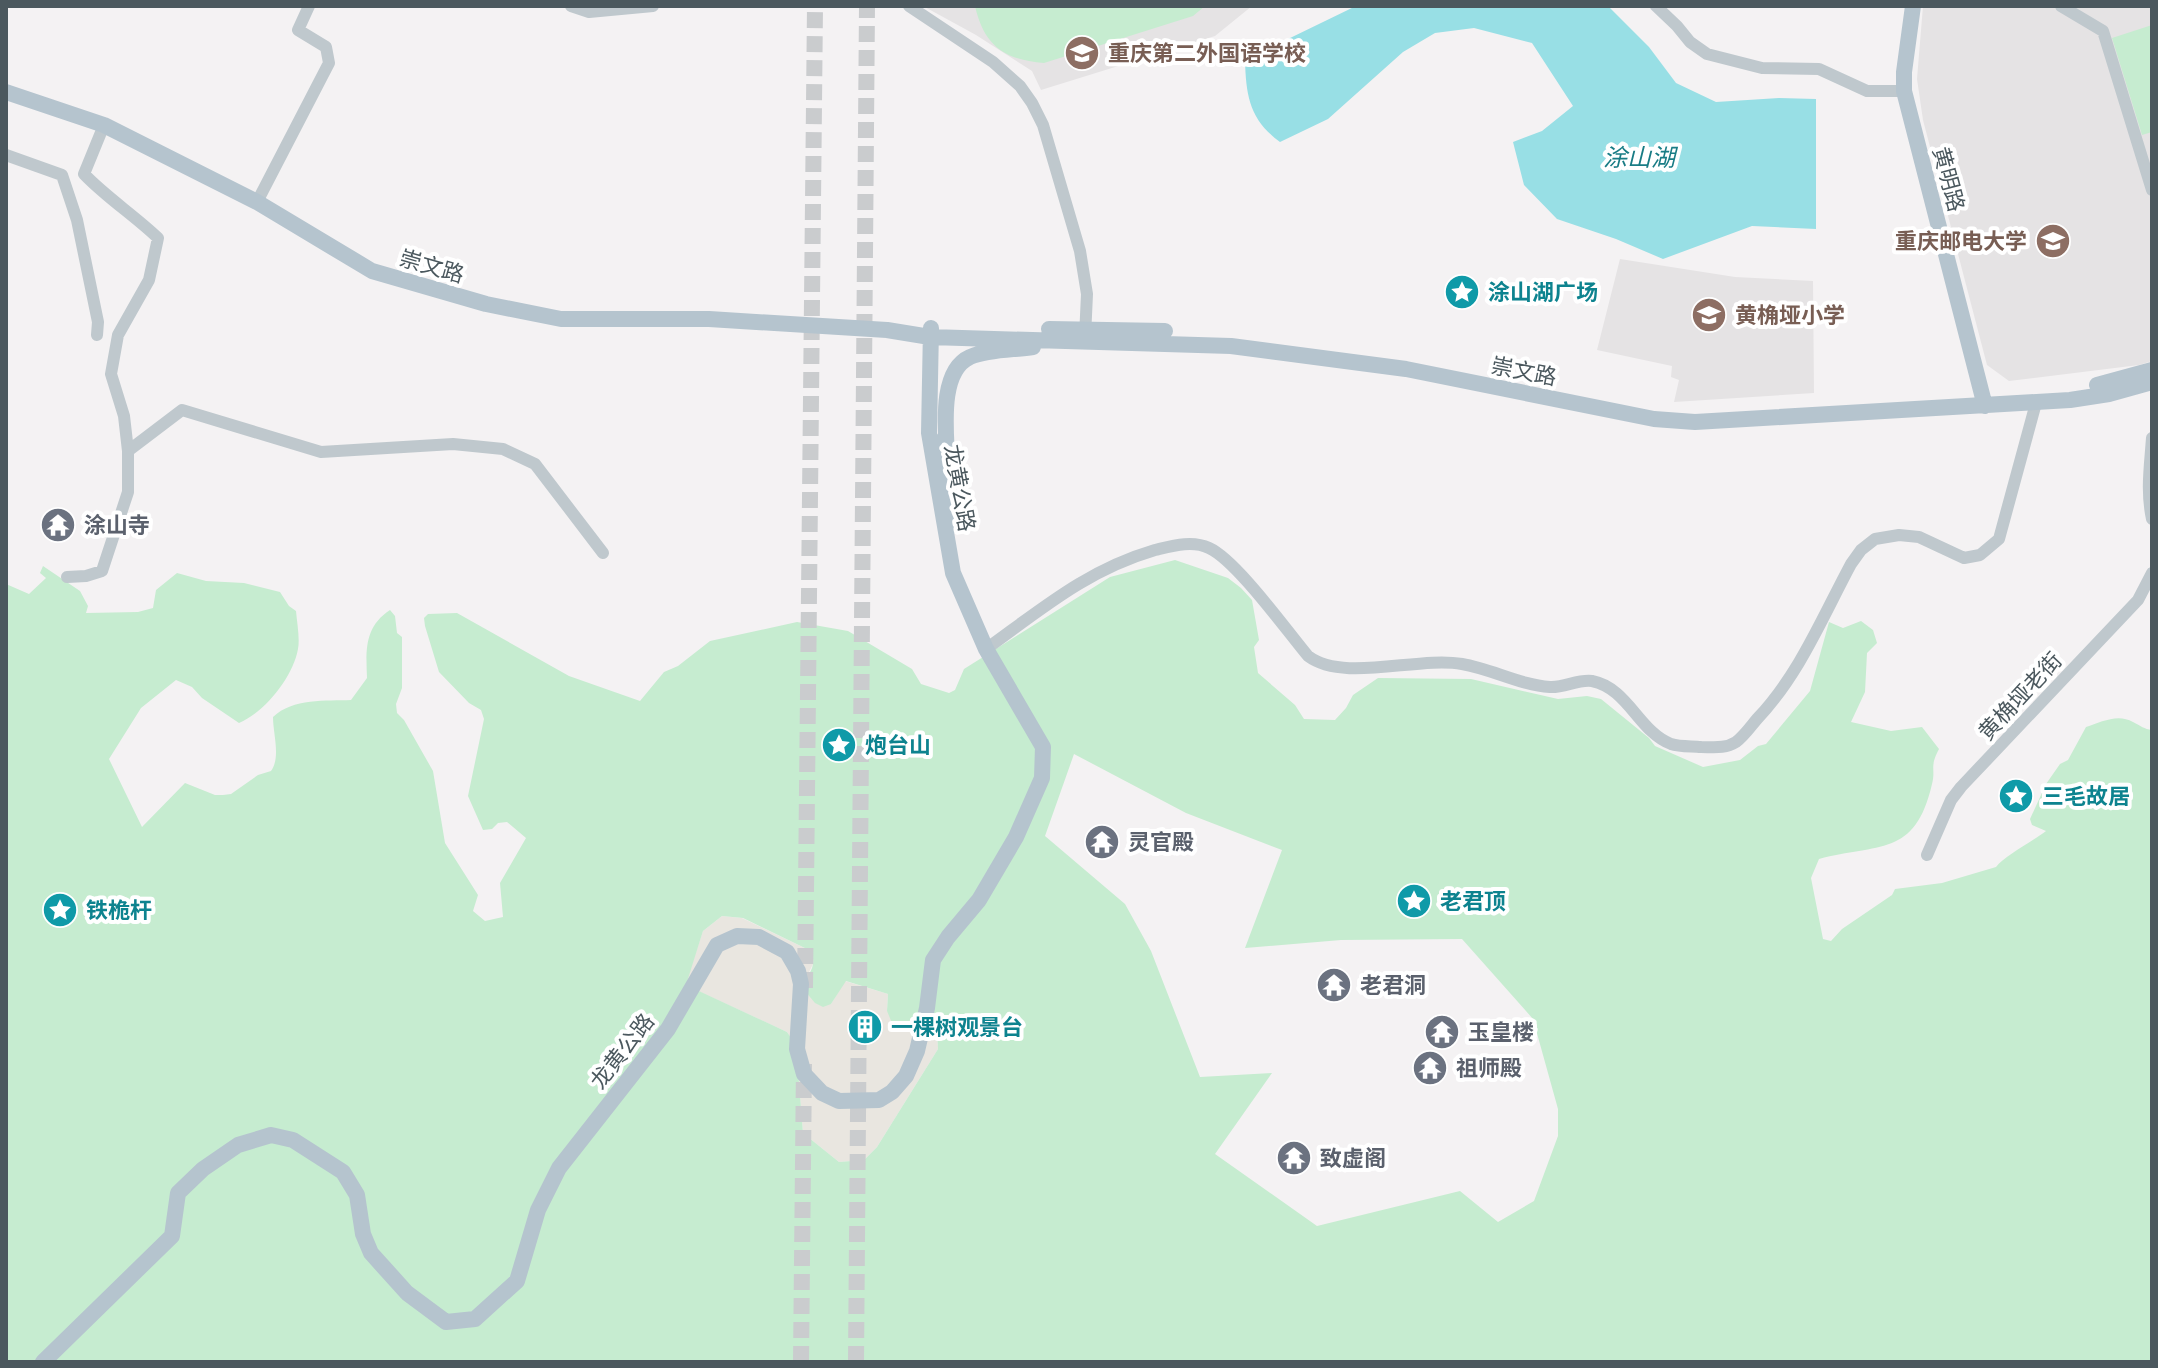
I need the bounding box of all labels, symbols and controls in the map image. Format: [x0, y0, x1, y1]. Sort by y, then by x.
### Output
school or university icon: 重庆第二外国语学校 [1063, 34, 1101, 72]
place label: 重庆第二外国语学校 [1108, 40, 1306, 66]
water label: 涂山湖 [1603, 144, 1679, 171]
street label: 黄明路 [1928, 144, 1970, 214]
school or university icon: 重庆邮电大学 [2034, 222, 2072, 260]
place label: 重庆邮电大学 [1895, 228, 2027, 254]
street label: 崇文路 [397, 244, 467, 288]
place icon: 涂山湖广场 [1443, 273, 1481, 311]
place label: 涂山湖广场 [1488, 279, 1598, 305]
school or university icon: 黄桷垭小学 [1690, 296, 1728, 334]
place label: 黄桷垭小学 [1735, 302, 1845, 328]
street label: 崇文路 [1489, 352, 1559, 390]
street label: 龙黄公路 [940, 442, 980, 534]
temple icon: 涂山寺 [39, 506, 77, 544]
place label: 涂山寺 [84, 512, 150, 538]
street label: 黄桷垭老街 [1973, 647, 2067, 745]
place icon: 炮台山 [820, 726, 858, 764]
place label: 炮台山 [865, 732, 931, 758]
place icon: 三毛故居 [1997, 777, 2035, 815]
place label: 三毛故居 [2042, 783, 2130, 809]
temple icon: 灵官殿 [1083, 823, 1121, 861]
place label: 灵官殿 [1128, 829, 1194, 855]
place icon: 老君顶 [1395, 882, 1433, 920]
place label: 老君顶 [1440, 888, 1506, 914]
place icon: 铁桅杆 [41, 891, 79, 929]
place label: 铁桅杆 [86, 897, 152, 923]
temple icon: 老君洞 [1315, 966, 1353, 1004]
place label: 老君洞 [1360, 972, 1426, 998]
street label: 龙黄公路 [585, 1008, 659, 1094]
building icon: 一棵树观景台 [846, 1008, 884, 1046]
temple icon: 玉皇楼 [1423, 1013, 1461, 1051]
place label: 一棵树观景台 [891, 1014, 1023, 1040]
place label: 玉皇楼 [1468, 1019, 1534, 1045]
temple icon: 祖师殿 [1411, 1049, 1449, 1087]
place label: 祖师殿 [1456, 1055, 1522, 1081]
temple icon: 致虚阁 [1275, 1139, 1313, 1177]
place label: 致虚阁 [1320, 1145, 1386, 1171]

